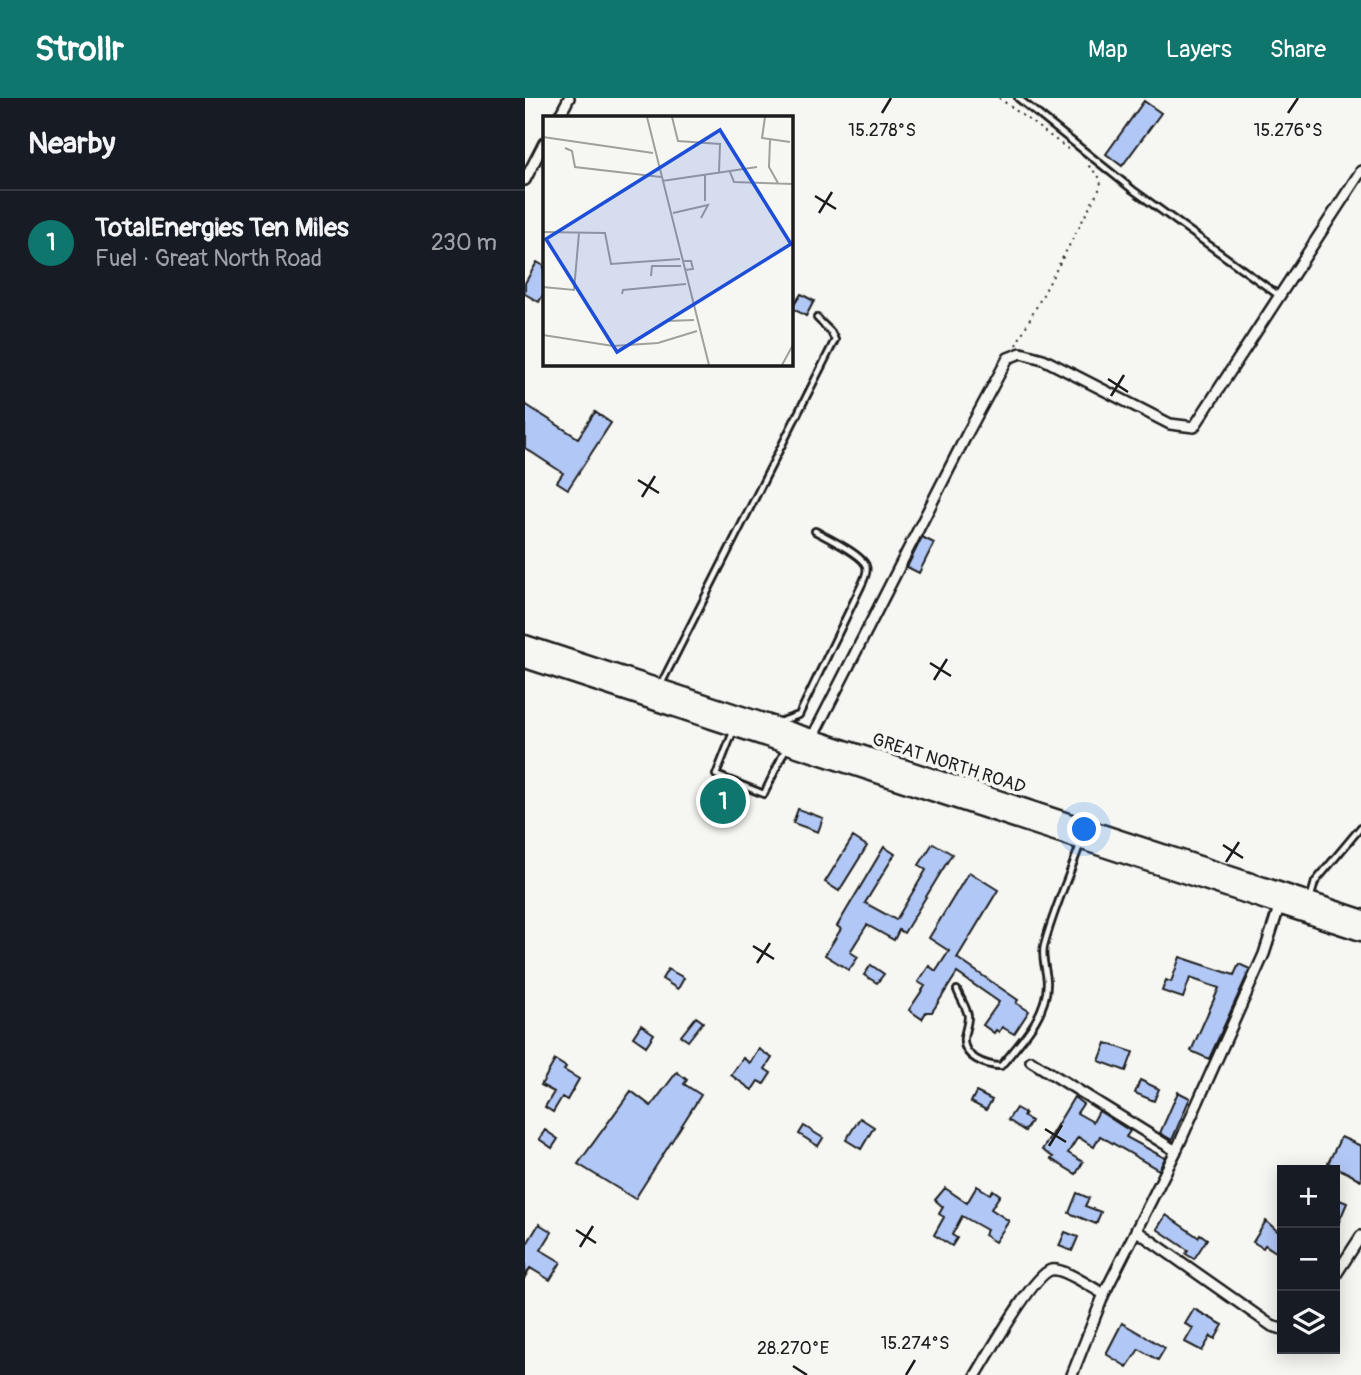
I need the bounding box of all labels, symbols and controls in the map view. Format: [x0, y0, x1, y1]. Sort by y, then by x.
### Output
text: Strollr [35, 29, 124, 70]
text: Map [1088, 35, 1128, 64]
text: Layers [1166, 35, 1232, 64]
text: Share [1270, 35, 1326, 64]
inset map [543, 116, 793, 366]
text: 15.278°S [848, 119, 916, 142]
text: 15.276°S [1253, 119, 1323, 142]
text: Nearby [28, 125, 115, 162]
text: TotalEnergies Ten Miles [95, 212, 349, 244]
text: 1 [47, 228, 56, 257]
text: 230 m [431, 228, 497, 257]
text: Fuel · Great North Road [95, 244, 322, 273]
street label: GREAT NORTH ROAD [869, 728, 1028, 799]
pin: 1 [700, 775, 746, 827]
your location [1067, 812, 1101, 846]
map controls [1277, 1165, 1340, 1354]
button: + [1277, 1165, 1340, 1228]
button: − [1277, 1228, 1340, 1291]
button: layers [1277, 1291, 1340, 1354]
text: 15.274°S [880, 1332, 950, 1355]
text: 28.270°E [757, 1337, 829, 1360]

